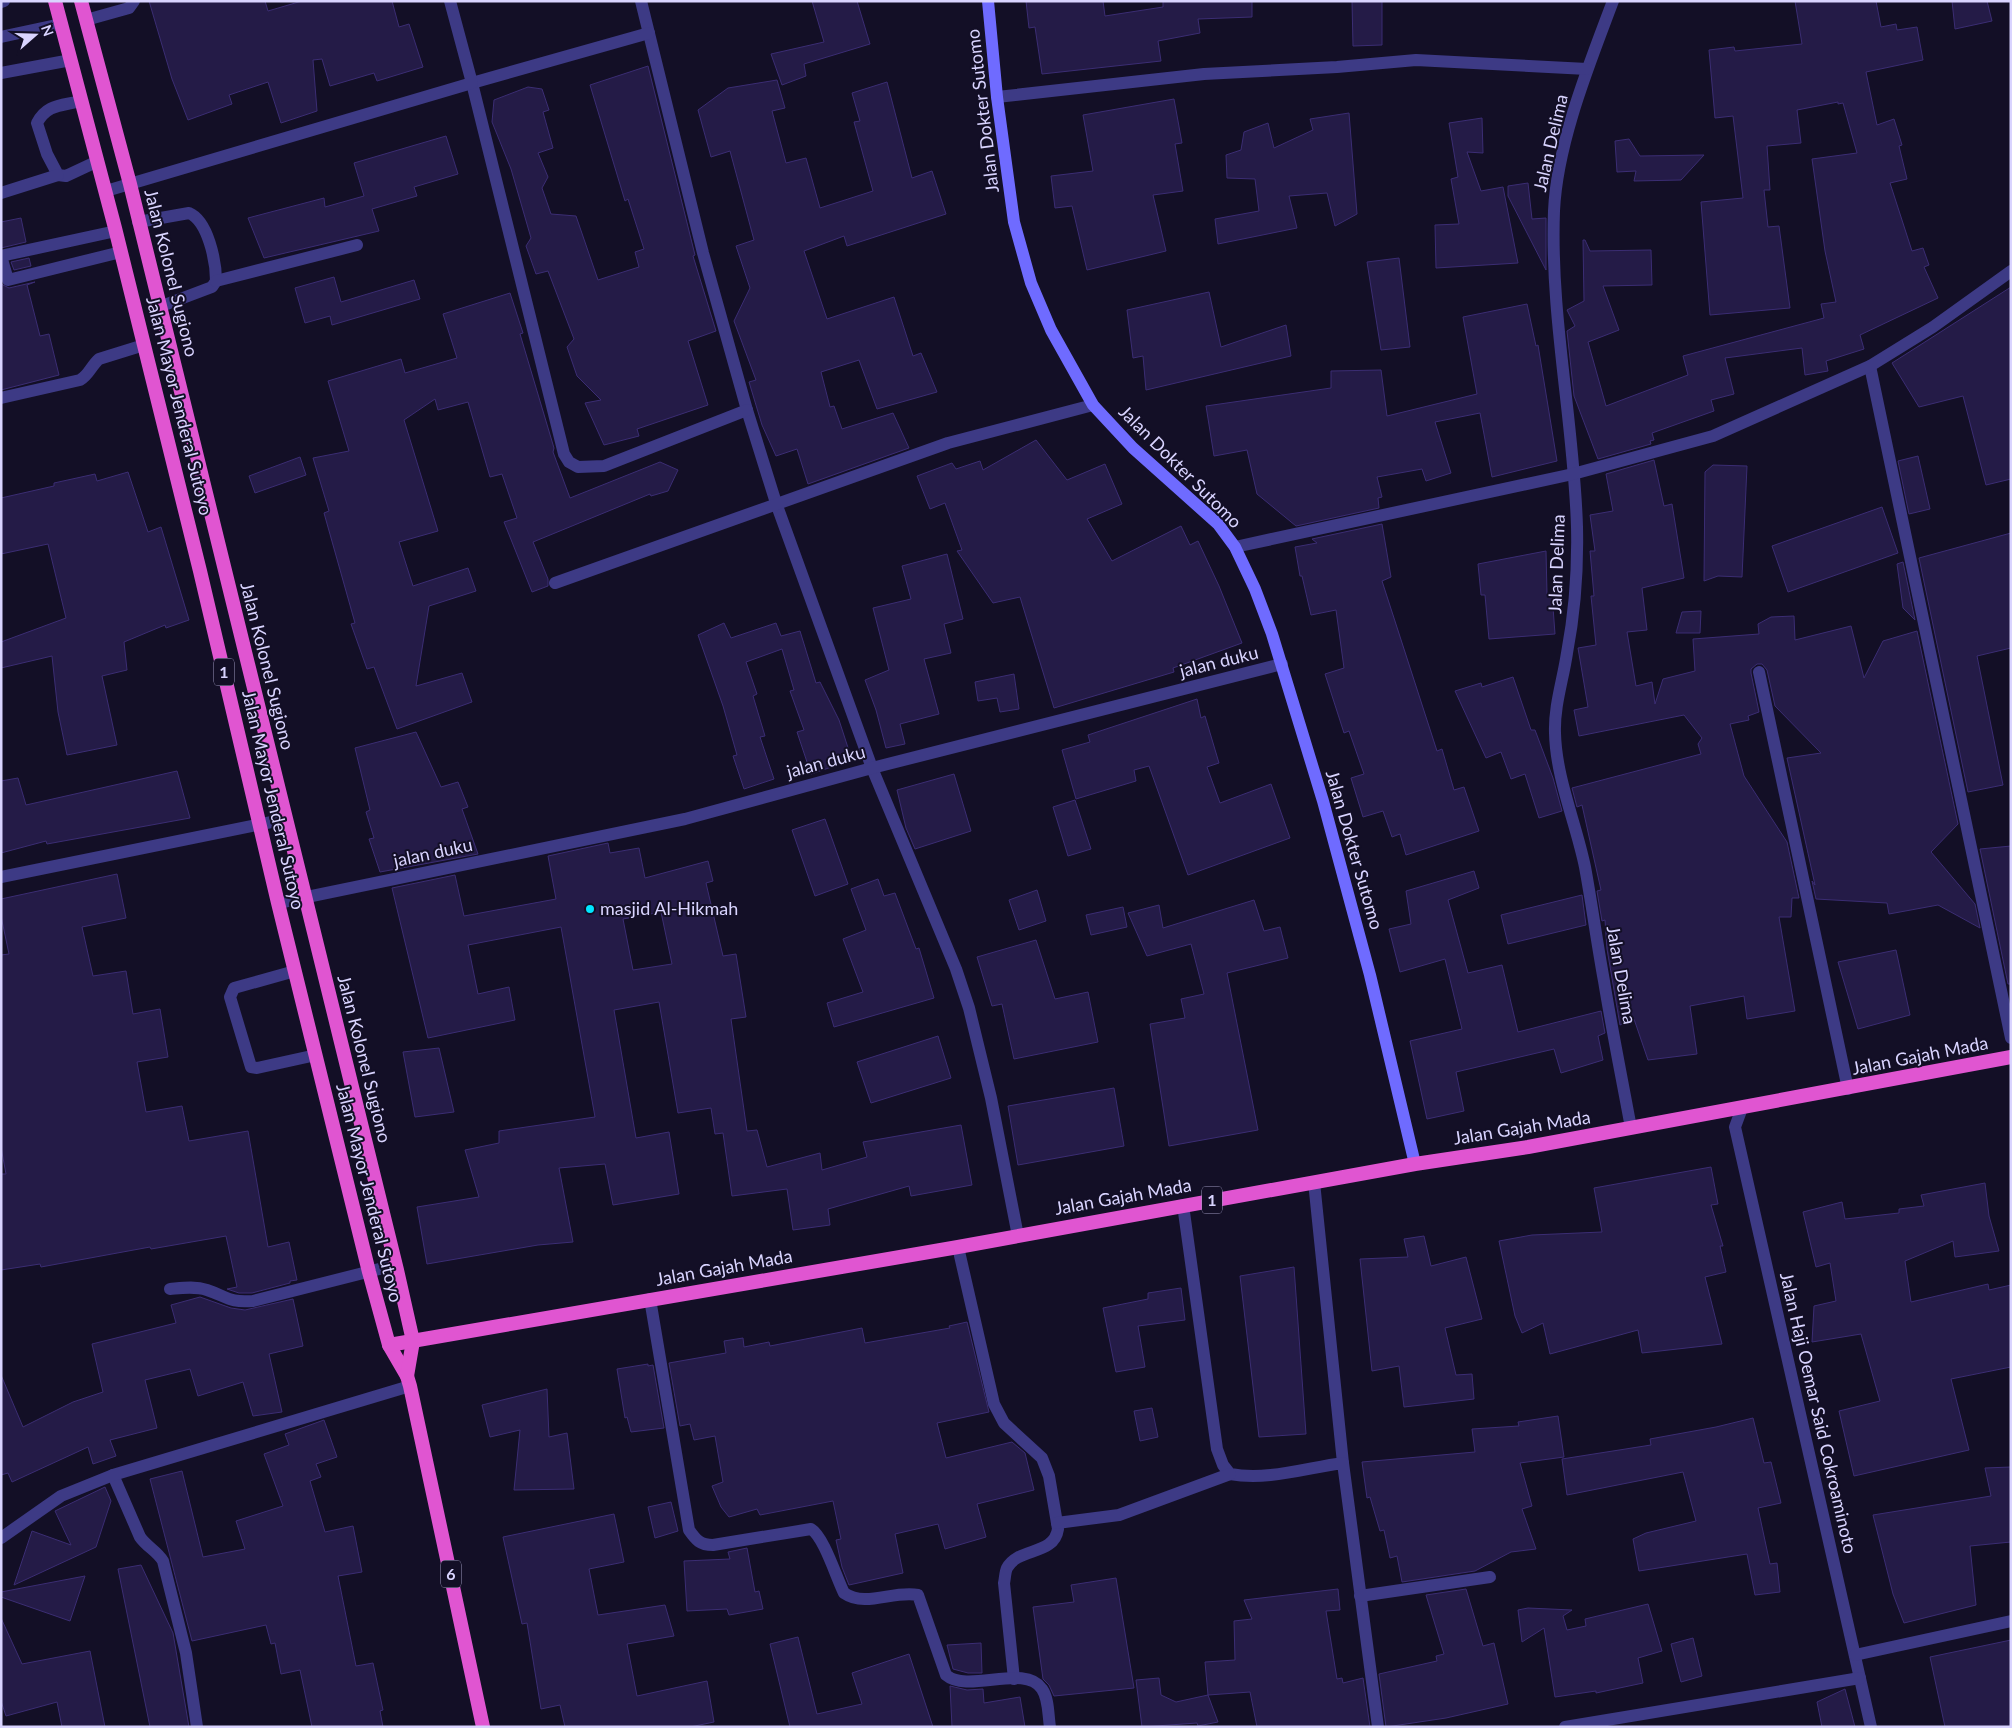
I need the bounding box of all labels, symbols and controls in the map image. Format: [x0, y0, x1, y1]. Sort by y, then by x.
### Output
north arrow [10, 10, 60, 60]
text: N [38, 22, 58, 38]
street label: Jalan Dokter Sutomo [961, 28, 1003, 194]
street label: Jalan Delima [1528, 92, 1572, 194]
street label: Jalan Kolonel Sugiono [140, 187, 203, 359]
street label: Jalan Mayor Jenderal Sutoyo [142, 294, 218, 517]
street label: Jalan Dokter Sutomo [1115, 400, 1247, 532]
street label: Jalan Delima [1543, 514, 1569, 614]
street label: Jalan Kolonel Sugiono [236, 580, 299, 752]
street label: jalan duku [1176, 641, 1260, 682]
road number: 1 [214, 659, 234, 686]
street label: Jalan Mayor Jenderal Sutoyo [238, 688, 310, 912]
street label: jalan duku [783, 740, 867, 782]
street label: Jalan Dokter Sutomo [1322, 767, 1388, 932]
street label: jalan duku [390, 833, 474, 871]
place label: masjid Al-Hikmah [600, 897, 738, 919]
marker: masjid Al-Hikmah [584, 903, 596, 915]
street label: Jalan Delima [1603, 924, 1641, 1026]
street label: Jalan Kolonel Sugiono [333, 973, 396, 1145]
street label: Jalan Gajah Mada [1850, 1031, 1990, 1079]
street label: Jalan Mayor Jenderal Sutoyo [332, 1081, 408, 1304]
street label: Jalan Gajah Mada [1452, 1105, 1592, 1149]
street label: Jalan Gajah Mada [1053, 1173, 1193, 1219]
road number: 1 [1202, 1186, 1222, 1214]
street label: Jalan Gajah Mada [654, 1244, 794, 1290]
street label: Jalan Haji Oemar Said Cokroaminoto [1776, 1270, 1862, 1556]
road number: 6 [441, 1560, 461, 1588]

